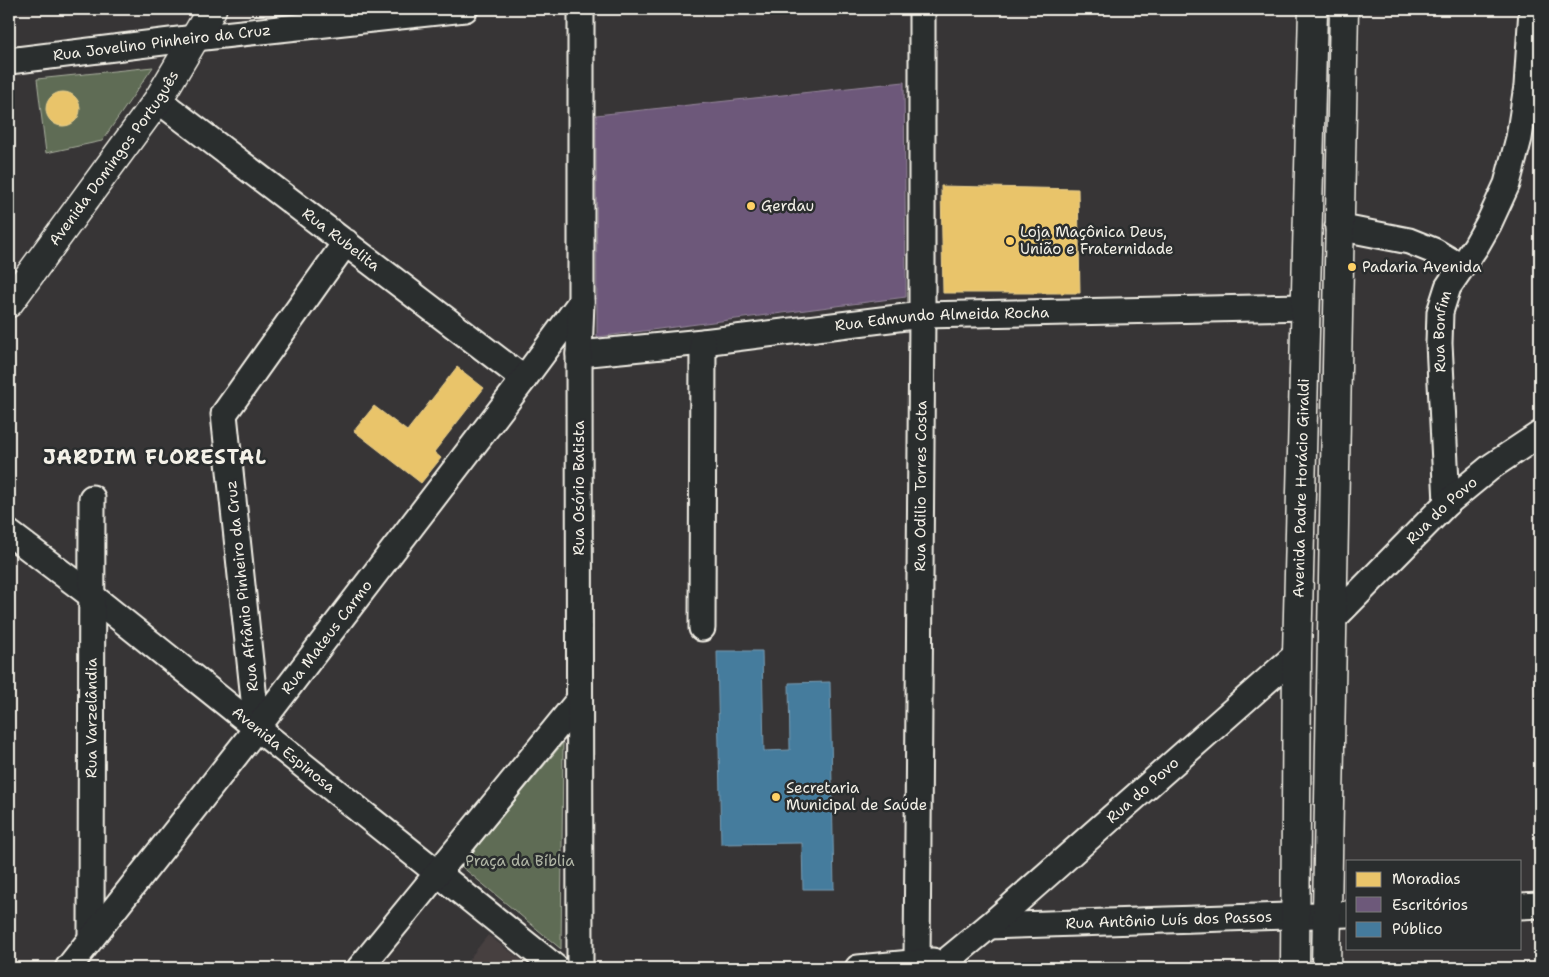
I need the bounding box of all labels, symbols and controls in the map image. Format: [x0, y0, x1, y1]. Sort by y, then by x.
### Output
street label: Rua Jovelino Pinheiro da Cruz [52, 20, 272, 65]
street label: Avenida Domingos Português [44, 67, 183, 250]
place label: Gerdau [761, 196, 814, 216]
marker: Gerdau [745, 200, 757, 212]
street label: Rua Rubelita [298, 203, 384, 276]
place label: Loja Maçônica Deus, União e Fraternidade [1020, 222, 1174, 259]
marker: Loja Maçônica Deus, União e Fraternidade [1004, 235, 1016, 247]
place label: Padaria Avenida [1362, 257, 1482, 277]
marker: Padaria Avenida [1346, 261, 1358, 273]
street label: Rua Bonfim [1429, 288, 1456, 373]
street label: Rua Edmundo Almeida Rocha [834, 302, 1050, 336]
street label: Avenida Padre Horácio Giraldi [1288, 378, 1314, 598]
street label: Rua Odilio Torres Costa [910, 400, 931, 571]
street label: Rua Osório Batista [569, 420, 589, 556]
district label: JARDIM FLORESTAL [43, 444, 267, 470]
street label: Rua do Povo [1402, 472, 1481, 549]
street label: Rua Afrânio Pinheiro da Cruz [221, 479, 263, 693]
street label: Rua Mateus Carmo [276, 576, 377, 698]
street label: Rua Varzelândia [81, 657, 102, 778]
street label: Avenida Espinosa [228, 702, 340, 798]
street label: Rua do Povo [1102, 753, 1183, 828]
place label: Secretaria Municipal de Saúde [786, 778, 927, 815]
marker: Secretaria Municipal de Saúde [770, 791, 782, 803]
park label: Praça da Bíblia [465, 851, 575, 871]
legend [1346, 860, 1522, 950]
text: Moradias [1392, 869, 1461, 889]
text: Escritórios [1392, 895, 1468, 915]
street label: Rua Antônio Luís dos Passos [1065, 907, 1273, 933]
text: Público [1392, 919, 1443, 939]

